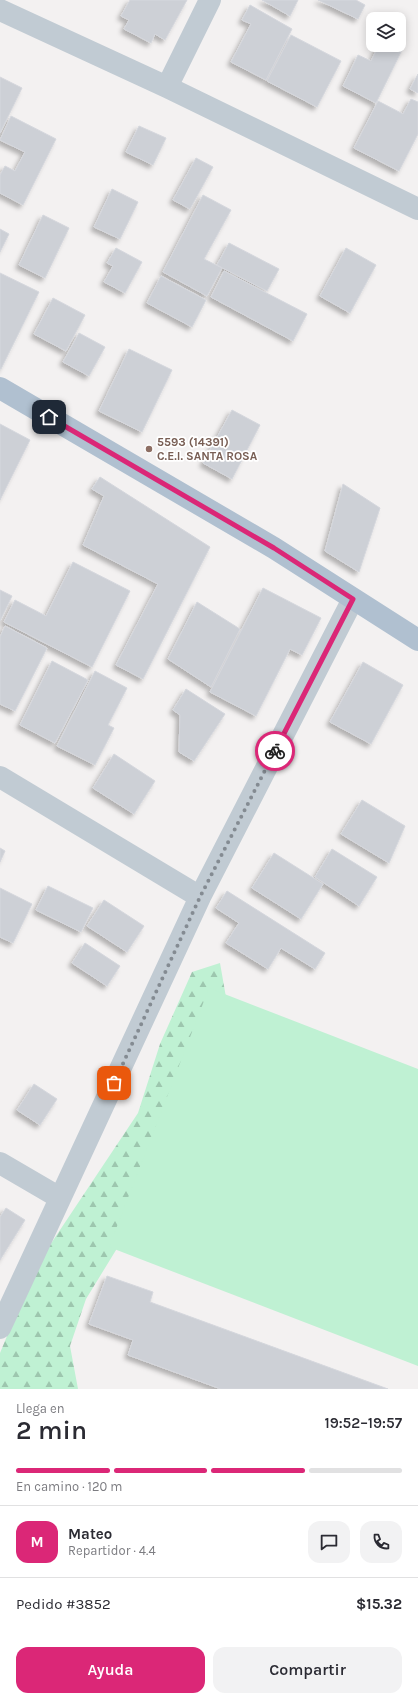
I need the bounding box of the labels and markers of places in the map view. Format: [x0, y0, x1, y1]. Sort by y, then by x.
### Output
pin [32, 400, 66, 434]
place label: 5593 (14391) C.E.I. SANTA ROSA [157, 435, 258, 463]
marker: 5593 (14391) C.E.I. SANTA ROSA [144, 444, 154, 454]
pin [97, 1066, 131, 1100]

